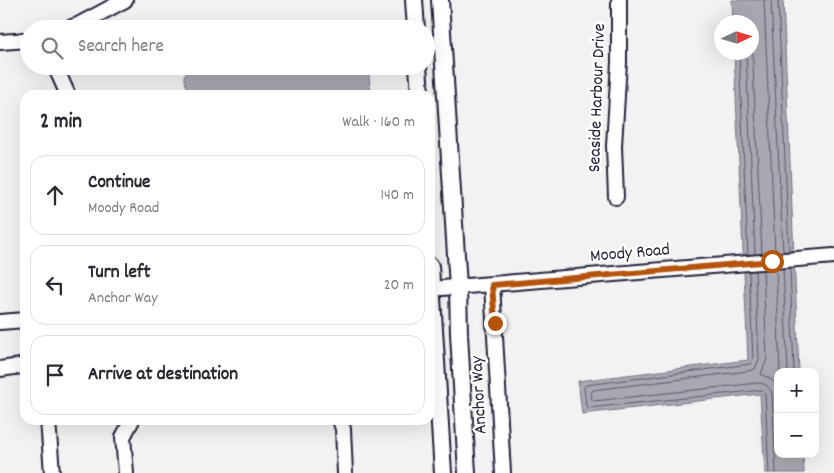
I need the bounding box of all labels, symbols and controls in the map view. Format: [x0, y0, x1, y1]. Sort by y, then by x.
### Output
north arrow [714, 15, 759, 60]
search box [20, 20, 435, 75]
street label: Seaside Harbour Drive [583, 23, 613, 173]
icon: search [38, 34, 66, 62]
text: Search here [78, 34, 164, 61]
text: 2 min [40, 108, 82, 138]
text: Walk · 160 m [342, 111, 415, 134]
text: Continue [88, 170, 150, 197]
icon: ahead [41, 181, 69, 209]
text: 140 m [380, 184, 414, 207]
text: Moody Road [88, 197, 159, 220]
street label: Moody Road [589, 238, 671, 270]
route start [761, 250, 784, 273]
text: Turn left [88, 260, 151, 287]
icon: left [41, 271, 69, 299]
text: 20 m [384, 274, 414, 297]
text: Anchor Way [88, 287, 158, 310]
route end [484, 312, 507, 335]
street label: Anchor Way [465, 354, 495, 435]
icon: arrive [41, 361, 69, 389]
text: Arrive at destination [88, 362, 238, 389]
map controls [774, 368, 819, 458]
button: + [774, 368, 819, 413]
button: − [774, 413, 819, 458]

